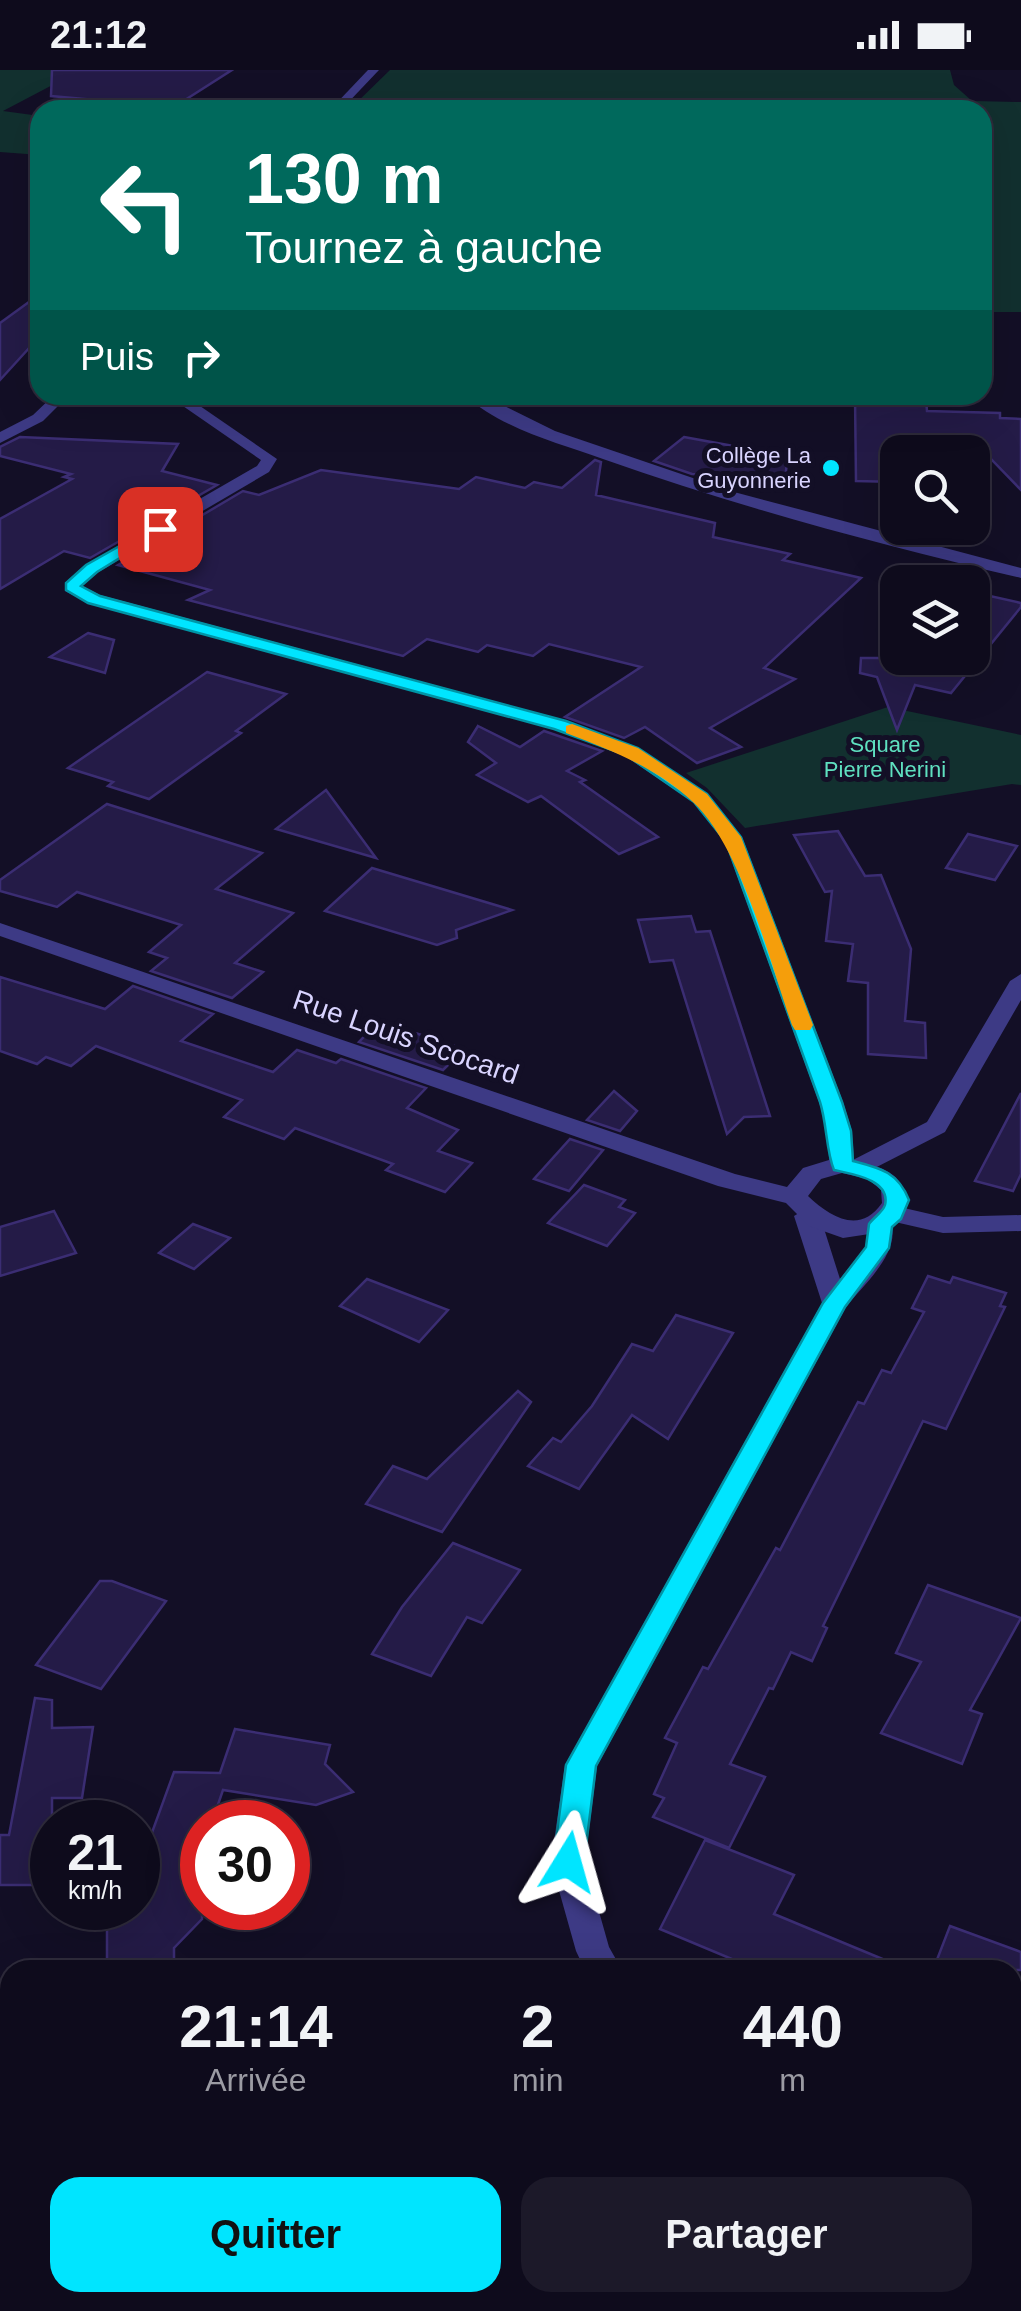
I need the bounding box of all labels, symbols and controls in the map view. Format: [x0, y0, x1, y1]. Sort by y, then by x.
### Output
text: 21:12 [50, 14, 147, 56]
icon: left [80, 140, 210, 270]
text: 130 m [245, 140, 443, 218]
text: Tournez à gauche [245, 222, 603, 273]
icon: right [174, 330, 229, 385]
text: Puis [80, 336, 154, 378]
map controls [880, 435, 990, 675]
button: search [880, 435, 990, 545]
place label: Collège La Guyonnerie [697, 443, 812, 493]
marker: Collège La Guyonnerie [820, 457, 842, 479]
pin [118, 487, 203, 572]
icon: arrive [133, 502, 188, 557]
button: layers [880, 565, 990, 675]
park label: Square Pierre Nerini [824, 732, 946, 782]
street label: Rue Louis Scocard [289, 984, 523, 1090]
speed limit sign: 30 [180, 1800, 310, 1930]
position arrow [516, 1810, 620, 1914]
text: 21 [67, 1825, 123, 1881]
text: km/h [68, 1876, 122, 1904]
text: 21:14 [179, 1993, 333, 2060]
text: 2 [521, 1993, 554, 2060]
text: 440 [743, 1993, 843, 2060]
text: Arrivée [205, 2062, 307, 2098]
text: min [512, 2062, 563, 2098]
text: m [779, 2062, 806, 2098]
button: Quitter [50, 2177, 501, 2292]
button: Partager [521, 2177, 972, 2292]

